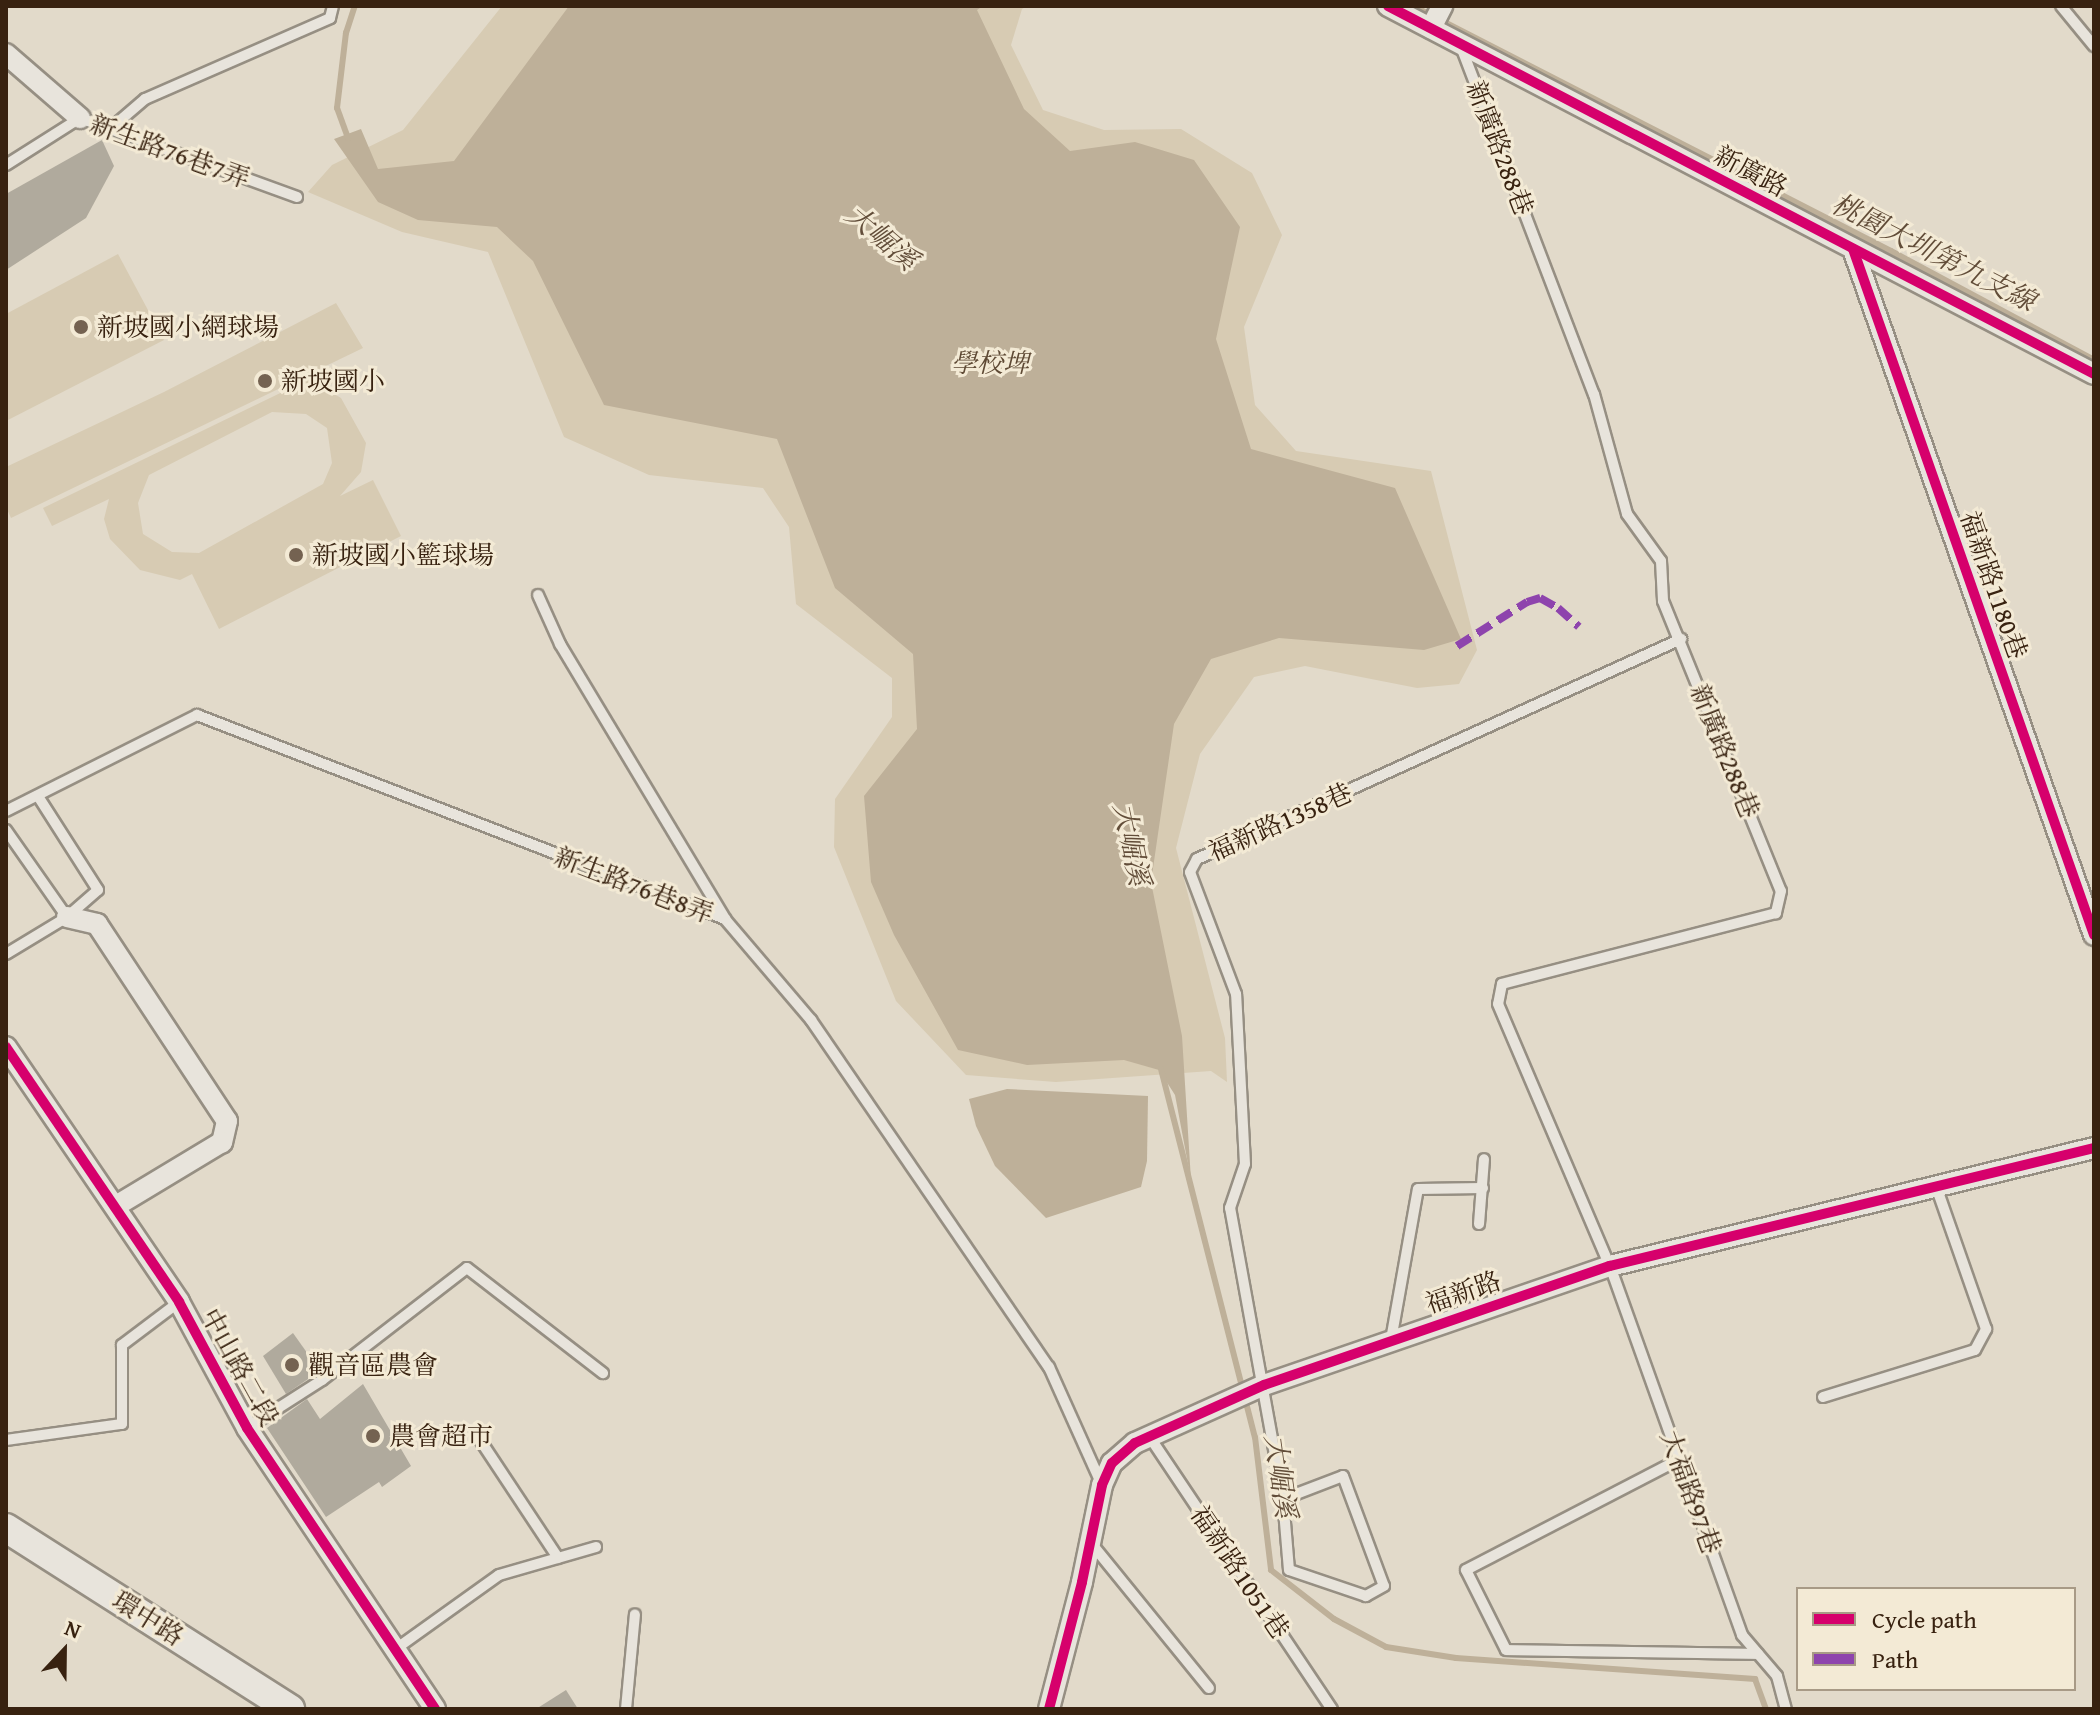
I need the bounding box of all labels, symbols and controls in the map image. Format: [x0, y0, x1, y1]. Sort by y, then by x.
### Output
street label: 新廣路288巷 [1460, 76, 1540, 220]
street label: 新生路76巷7弄 [86, 108, 254, 194]
street label: 新廣路 [1709, 139, 1793, 203]
water label: 桃園大圳第九支線 [1827, 186, 2041, 318]
water label: 大崛溪 [839, 197, 925, 277]
place label: 新坡國小網球場 [97, 311, 279, 343]
marker: 新坡國小網球場 [72, 318, 90, 336]
park label: 學校埤 [951, 347, 1029, 379]
place label: 新坡國小 [281, 365, 385, 397]
marker: 新坡國小 [256, 372, 274, 390]
street label: 福新路1180巷 [1954, 507, 2034, 663]
place label: 新坡國小籃球場 [312, 539, 494, 571]
marker: 新坡國小籃球場 [287, 546, 305, 564]
street label: 新廣路288巷 [1684, 680, 1766, 822]
street label: 福新路1358巷 [1203, 776, 1357, 868]
water label: 大崛溪 [1107, 799, 1157, 889]
street label: 新生路76巷8弄 [550, 840, 718, 930]
street label: 福新路 [1421, 1265, 1505, 1319]
street label: 中山路二段 [195, 1303, 285, 1431]
place label: 觀音區農會 [308, 1349, 438, 1381]
marker: 觀音區農會 [283, 1356, 301, 1374]
place label: 農會超市 [389, 1420, 493, 1452]
street label: 大福路97巷 [1654, 1426, 1728, 1558]
marker: 農會超市 [364, 1427, 382, 1445]
water label: 大崛溪 [1259, 1432, 1303, 1520]
street label: 福新路1051巷 [1184, 1499, 1296, 1645]
street label: 環中路 [107, 1584, 189, 1652]
legend [1796, 1587, 2076, 1691]
text: Cycle path [1872, 1602, 1977, 1637]
north arrow [24, 1611, 104, 1691]
text: N [60, 1611, 86, 1646]
text: Path [1872, 1642, 1918, 1677]

